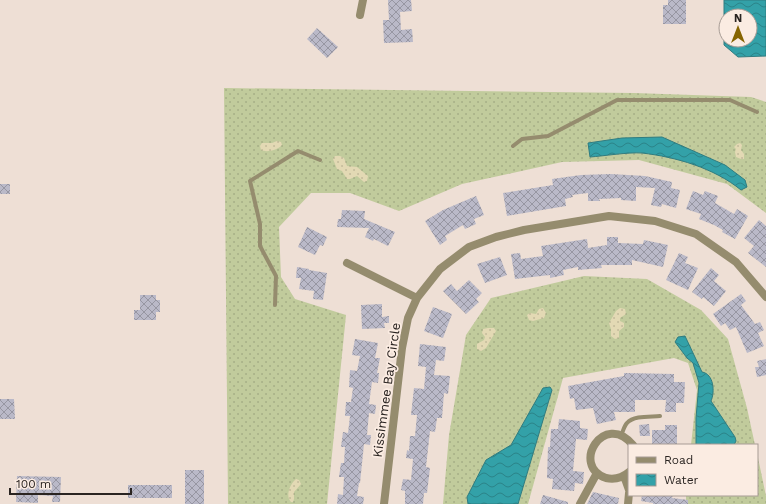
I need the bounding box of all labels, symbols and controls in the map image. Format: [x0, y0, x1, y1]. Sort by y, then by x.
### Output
north arrow [718, 8, 758, 48]
text: N [734, 12, 742, 25]
street label: Kissimmee Bay Circle [370, 322, 403, 458]
legend [628, 444, 758, 496]
text: Road [664, 453, 693, 467]
scale bar [10, 470, 131, 496]
text: Water [664, 473, 699, 487]
text: 100 m [16, 477, 51, 491]

